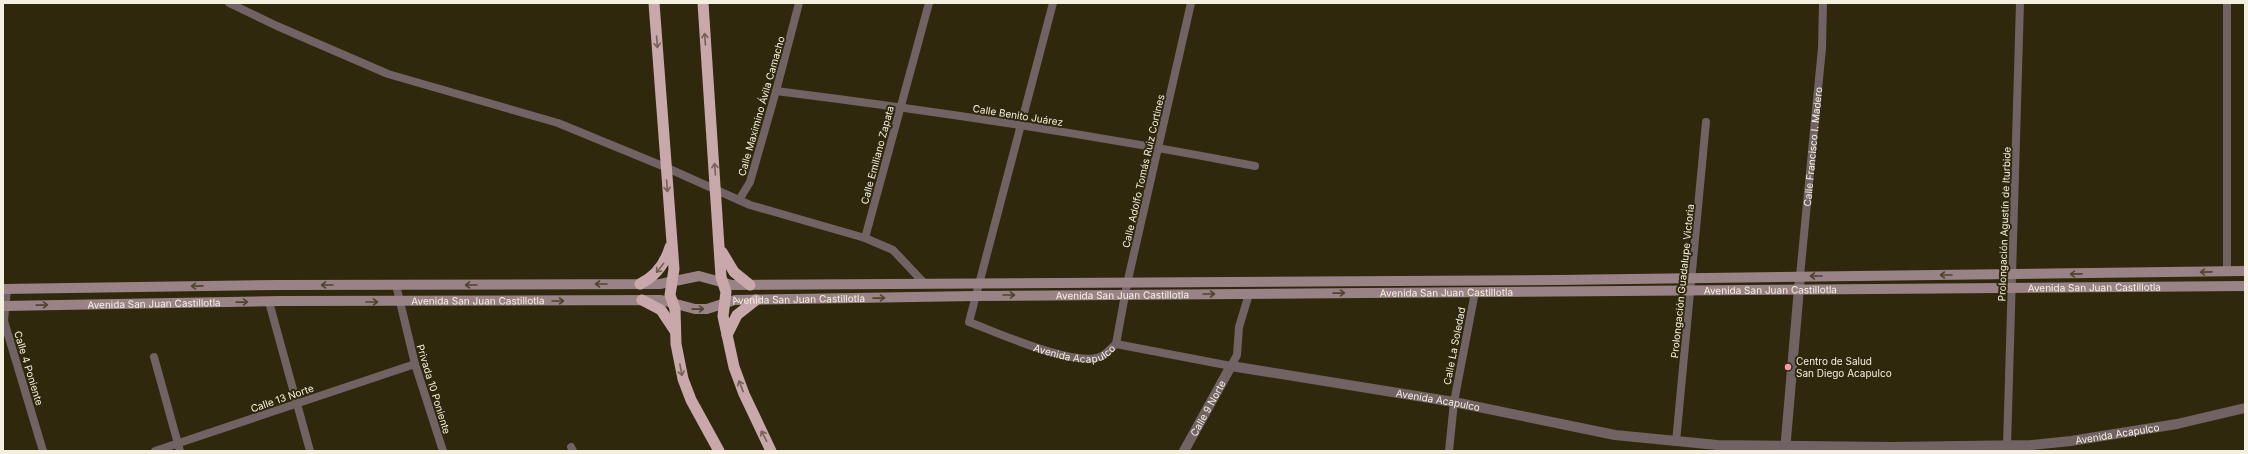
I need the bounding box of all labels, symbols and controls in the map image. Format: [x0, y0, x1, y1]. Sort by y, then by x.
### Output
one-way arrow [702, 33, 709, 46]
street label: Calle Maximino Ávila Camacho [734, 34, 787, 177]
one-way arrow [653, 35, 660, 48]
street label: Calle Francisco I. Madero [1801, 86, 1824, 207]
street label: Calle Adolfo Tomás Ruiz Cortines [1119, 93, 1167, 249]
street label: Calle Benito Juárez [972, 102, 1064, 128]
street label: Calle Emiliano Zapata [858, 104, 896, 206]
street label: Prolongación Agustín de Iturbide [1995, 146, 2013, 302]
one-way arrow [711, 163, 718, 176]
one-way arrow [663, 179, 670, 192]
street label: Prolongación Guadalupe Victoria [1668, 203, 1696, 359]
one-way arrow [656, 263, 664, 274]
one-way arrow [2200, 268, 2213, 276]
one-way arrow [2070, 270, 2083, 278]
one-way arrow [1940, 271, 1953, 279]
one-way arrow [1810, 272, 1823, 280]
one-way arrow [595, 280, 608, 288]
one-way arrow [321, 281, 334, 289]
one-way arrow [465, 281, 478, 289]
street label: Avenida San Juan Castillotla [2028, 281, 2161, 294]
one-way arrow [191, 282, 204, 290]
street label: Avenida San Juan Castillotla [1704, 283, 1837, 296]
street label: Avenida San Juan Castillotla [1380, 286, 1513, 299]
street label: Avenida San Juan Castillotla [1056, 288, 1189, 301]
one-way arrow [1332, 289, 1345, 297]
one-way arrow [1202, 290, 1215, 298]
one-way arrow [1002, 291, 1015, 299]
street label: Avenida San Juan Castillotla [730, 292, 865, 307]
street label: Avenida San Juan Castillotla [411, 294, 545, 307]
one-way arrow [872, 294, 885, 302]
street label: Avenida San Juan Castillotla [87, 296, 221, 310]
one-way arrow [551, 297, 564, 304]
one-way arrow [365, 298, 378, 306]
one-way arrow [235, 299, 248, 306]
one-way arrow [35, 301, 48, 309]
one-way arrow [691, 305, 704, 313]
street label: Calle La Soledad [1441, 306, 1467, 386]
street label: Calle 4 Poniente [12, 329, 46, 407]
street label: Avenida Acapulco [1032, 339, 1116, 351]
text: Avenida Acapulco [1032, 341, 1118, 365]
street label: Privada 10 Poniente [415, 343, 453, 435]
place label: Centro de Salud San Diego Acapulco [1796, 355, 1892, 379]
marker: Centro de Salud San Diego Acapulco [1783, 362, 1793, 372]
one-way arrow [677, 363, 685, 376]
street label: Calle 9 Norte [1187, 378, 1228, 438]
one-way arrow [736, 380, 744, 392]
street label: Calle 13 Norte [249, 382, 315, 414]
street label: Avenida Acapulco [1395, 387, 1481, 413]
street label: Avenida Acapulco [2074, 421, 2160, 446]
one-way arrow [760, 431, 767, 443]

